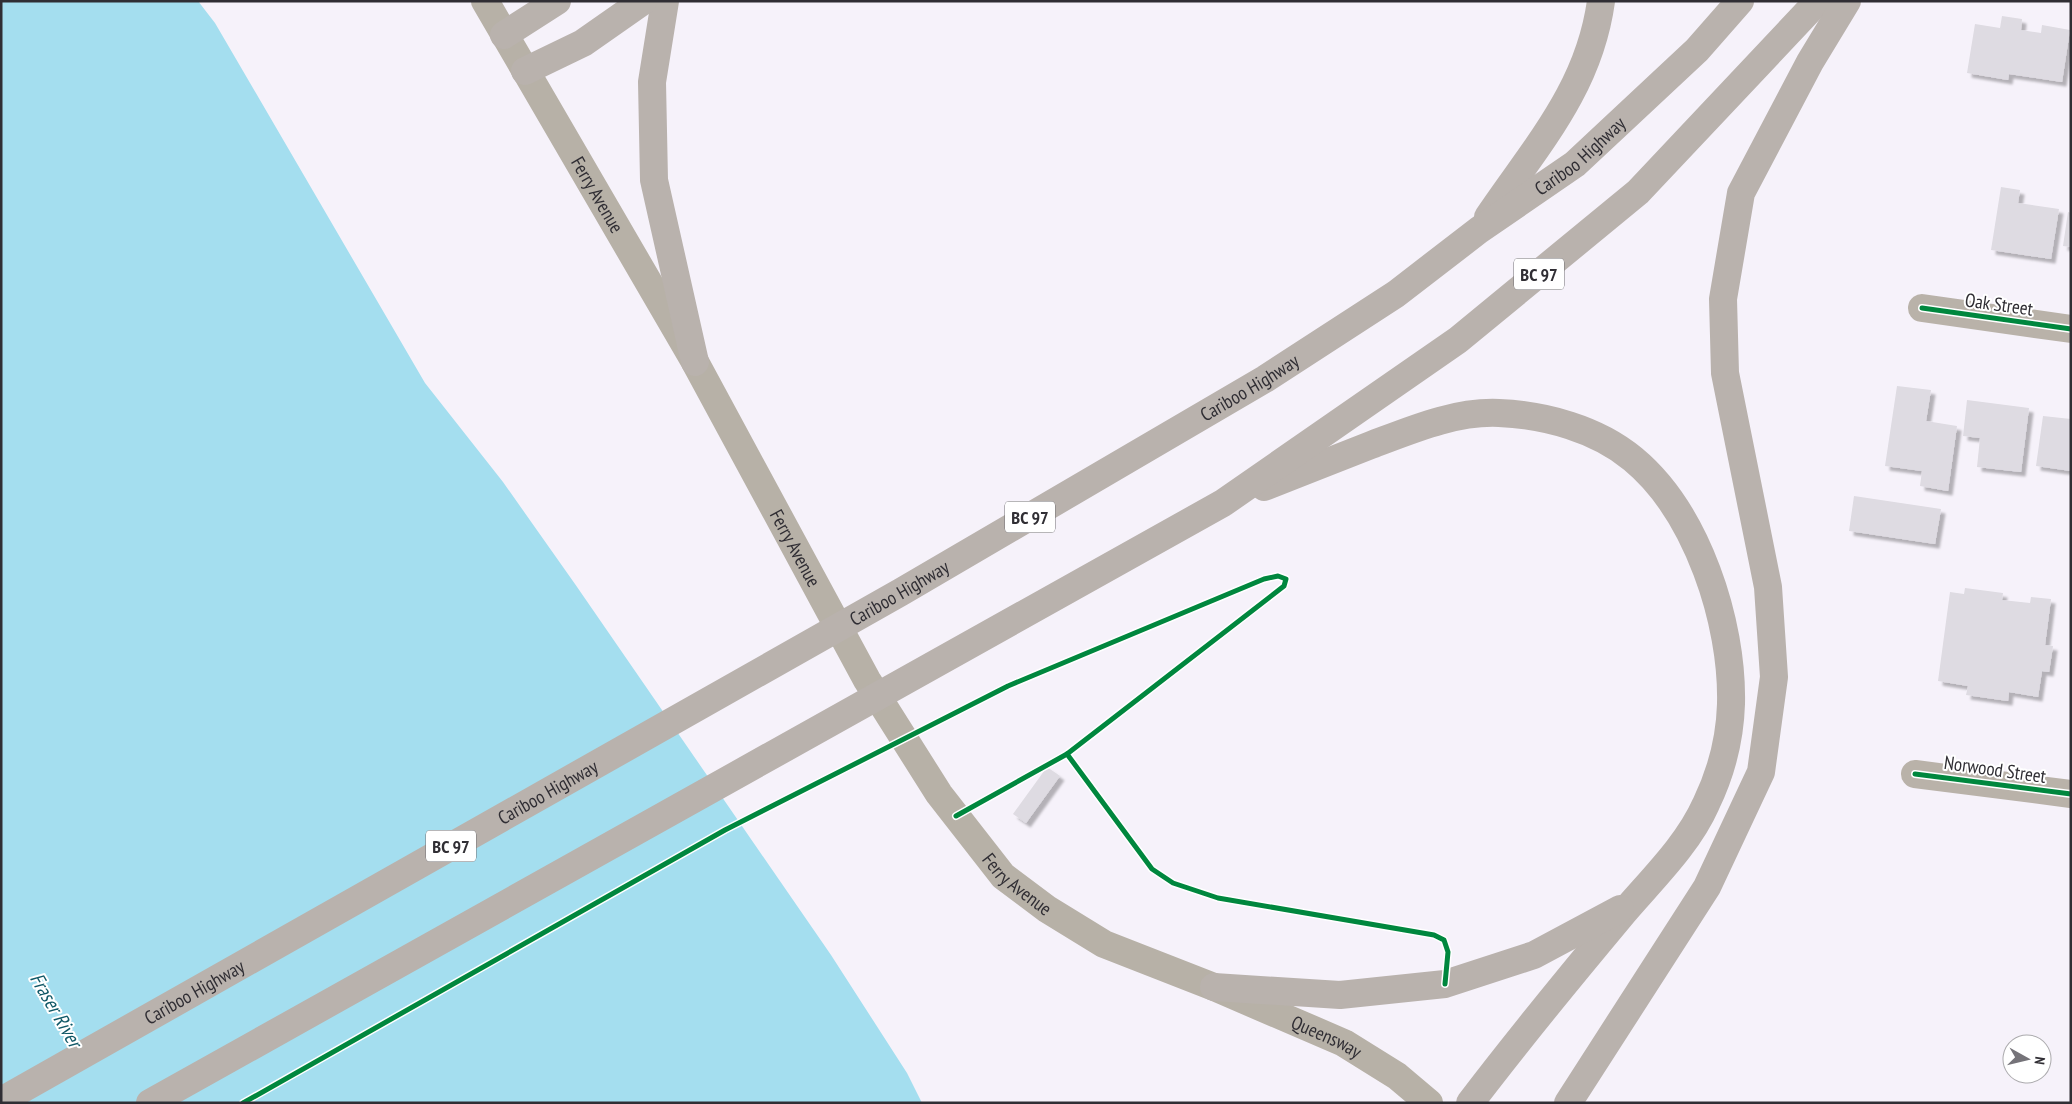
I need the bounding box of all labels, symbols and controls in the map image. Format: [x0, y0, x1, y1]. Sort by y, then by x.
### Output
street label: Cariboo Highway [1530, 111, 1631, 200]
street label: Ferry Avenue [566, 152, 629, 237]
road number: BC 97 [1514, 258, 1564, 290]
street label: Oak Street [1964, 287, 2035, 321]
street label: Cariboo Highway [1196, 348, 1304, 426]
road number: BC 97 [1005, 502, 1055, 532]
street label: Ferry Avenue [765, 505, 826, 591]
street label: Cariboo Highway [845, 554, 954, 631]
street label: Norwood Street [1942, 750, 2048, 788]
street label: Cariboo Highway [493, 754, 603, 830]
road number: BC 97 [426, 830, 476, 861]
street label: Ferry Avenue [977, 848, 1057, 921]
street label: Cariboo Highway [140, 954, 249, 1029]
water label: Fraser River [24, 968, 89, 1054]
street label: Queensway [1288, 1010, 1367, 1064]
north arrow [2002, 1034, 2052, 1084]
text: N [2030, 1056, 2049, 1066]

